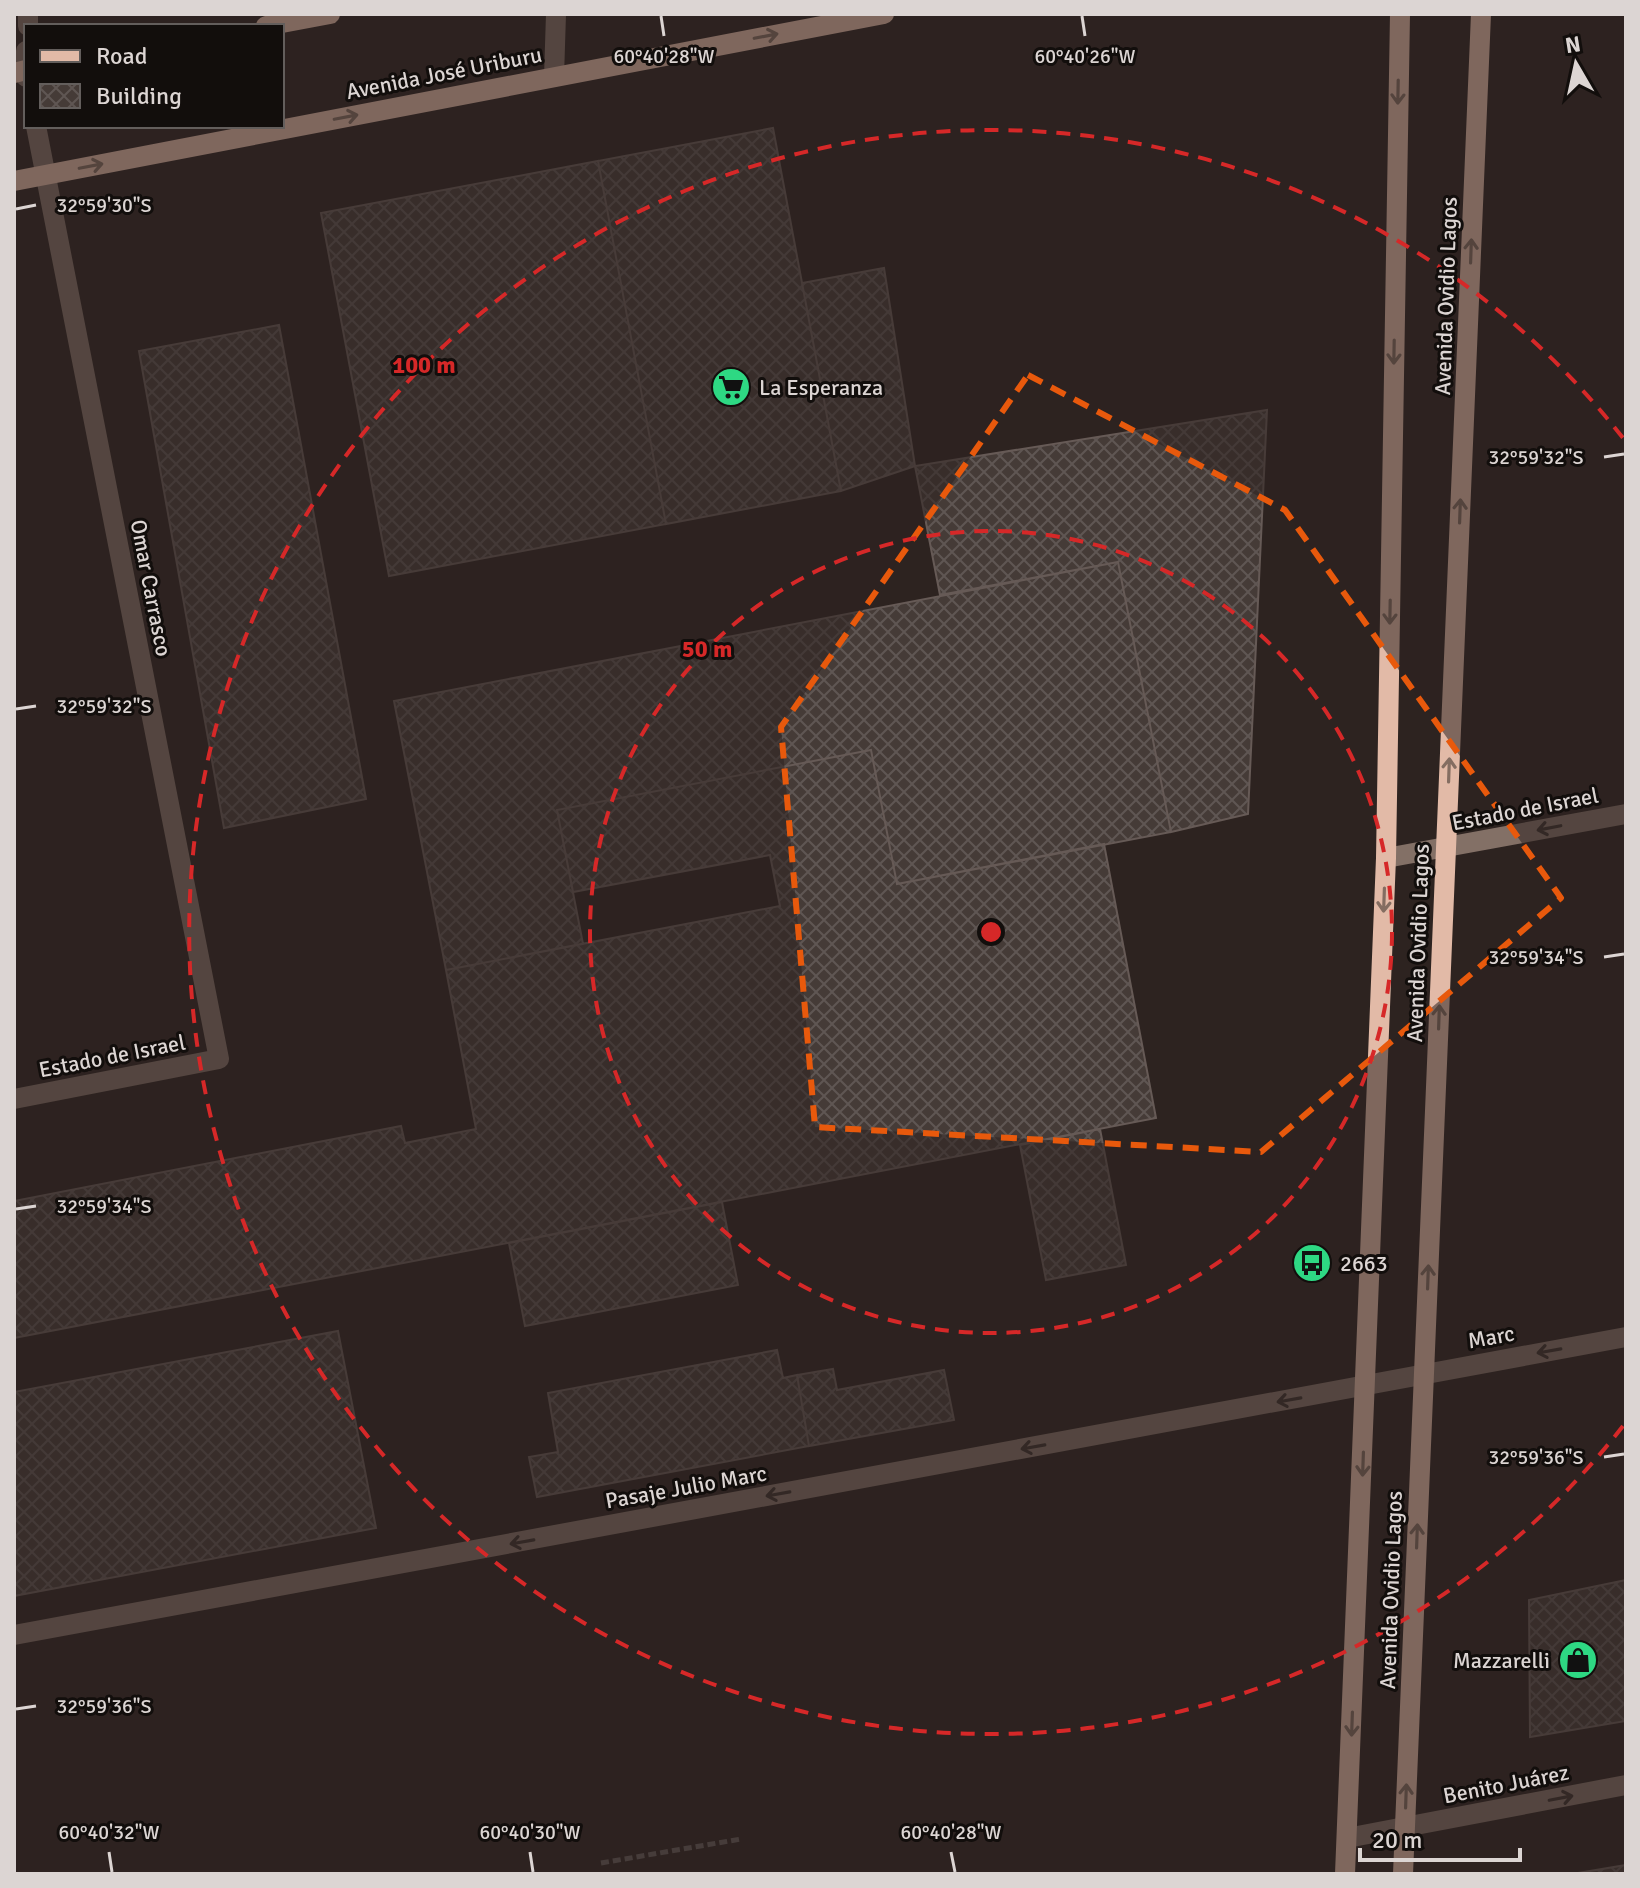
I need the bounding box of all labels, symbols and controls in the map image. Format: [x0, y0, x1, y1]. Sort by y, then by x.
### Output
legend [24, 24, 284, 128]
north arrow [1536, 24, 1616, 104]
one-way arrow [753, 28, 779, 43]
text: N [1563, 30, 1583, 59]
text: Road [96, 41, 147, 71]
street label: Avenida José Uriburu [344, 41, 544, 105]
text: 60°40'28"W [613, 44, 715, 69]
text: 60°40'26"W [1034, 44, 1136, 69]
one-way arrow [1391, 78, 1406, 105]
text: Building [96, 81, 182, 111]
one-way arrow [333, 108, 358, 123]
one-way arrow [77, 157, 103, 172]
text: 32°59'30"S [56, 193, 152, 218]
street label: Avenida Ovidio Lagos [1429, 196, 1463, 396]
one-way arrow [1464, 238, 1479, 265]
one-way arrow [1386, 338, 1402, 365]
text: 100 m [392, 350, 456, 380]
supermarket icon: La Esperanza [710, 366, 752, 408]
place label: La Esperanza [759, 374, 883, 401]
text: 32°59'32"S [1488, 445, 1584, 470]
one-way arrow [1453, 498, 1468, 525]
street label: Omar Carrasco [124, 517, 178, 659]
one-way arrow [1382, 598, 1398, 625]
text: 50 m [682, 634, 732, 664]
text: 32°59'32"S [56, 694, 152, 719]
one-way arrow [1442, 758, 1457, 784]
street label: Estado de Israel [1449, 782, 1601, 836]
one-way arrow [1537, 822, 1563, 837]
street label: Avenida Ovidio Lagos [1401, 843, 1435, 1043]
one-way arrow [1377, 886, 1392, 913]
centre of rings [977, 918, 1005, 946]
text: 32°59'34"S [1488, 945, 1584, 970]
one-way arrow [1431, 1004, 1446, 1031]
street label: Estado de Israel [36, 1029, 188, 1083]
text: 32°59'34"S [56, 1194, 152, 1219]
bus stop icon: 2663 [1291, 1242, 1333, 1284]
place label: 2663 [1340, 1250, 1388, 1277]
one-way arrow [1420, 1264, 1435, 1291]
street label: Marc [1466, 1320, 1516, 1354]
one-way arrow [1537, 1344, 1563, 1359]
one-way arrow [1277, 1394, 1302, 1409]
one-way arrow [1021, 1441, 1047, 1456]
text: 32°59'36"S [1488, 1445, 1584, 1470]
one-way arrow [1355, 1450, 1370, 1477]
street label: Pasaje Julio Marc [603, 1460, 769, 1514]
one-way arrow [765, 1488, 791, 1503]
street label: Avenida Ovidio Lagos [1374, 1490, 1408, 1690]
one-way arrow [1410, 1523, 1425, 1550]
one-way arrow [510, 1535, 535, 1550]
shop icon: Mazzarelli [1557, 1639, 1599, 1681]
place label: Mazzarelli [1453, 1647, 1550, 1674]
text: 32°59'36"S [56, 1694, 152, 1719]
one-way arrow [1344, 1710, 1359, 1737]
street label: Benito Juárez [1441, 1759, 1571, 1809]
one-way arrow [1399, 1783, 1414, 1810]
one-way arrow [1548, 1789, 1574, 1804]
scale bar [1360, 1812, 1520, 1862]
text: 60°40'32"W [58, 1820, 160, 1845]
text: 60°40'30"W [479, 1820, 581, 1845]
text: 60°40'28"W [900, 1820, 1002, 1845]
text: 20 m [1372, 1825, 1422, 1855]

